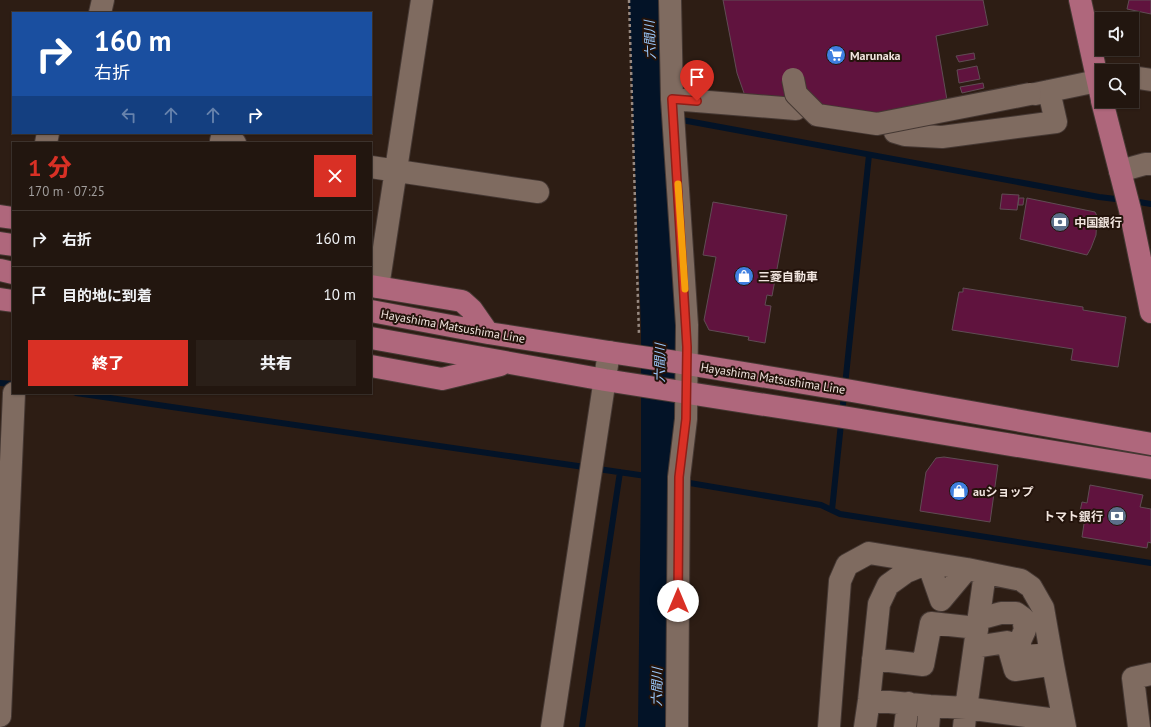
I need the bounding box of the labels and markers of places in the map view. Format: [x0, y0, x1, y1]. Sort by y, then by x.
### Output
supermarket icon: Marunaka [825, 44, 847, 66]
place label: Marunaka [850, 48, 901, 63]
pin [680, 60, 714, 101]
bank icon: 中国銀行 [1049, 211, 1071, 233]
place label: 中国銀行 [1074, 215, 1122, 230]
shop icon: 三菱自動車 [733, 265, 755, 287]
place label: 三菱自動車 [758, 269, 818, 284]
shop icon: auショップ [948, 480, 970, 502]
place label: auショップ [973, 484, 1033, 499]
bank icon: トマト銀行 [1106, 505, 1128, 527]
place label: トマト銀行 [1043, 509, 1103, 524]

